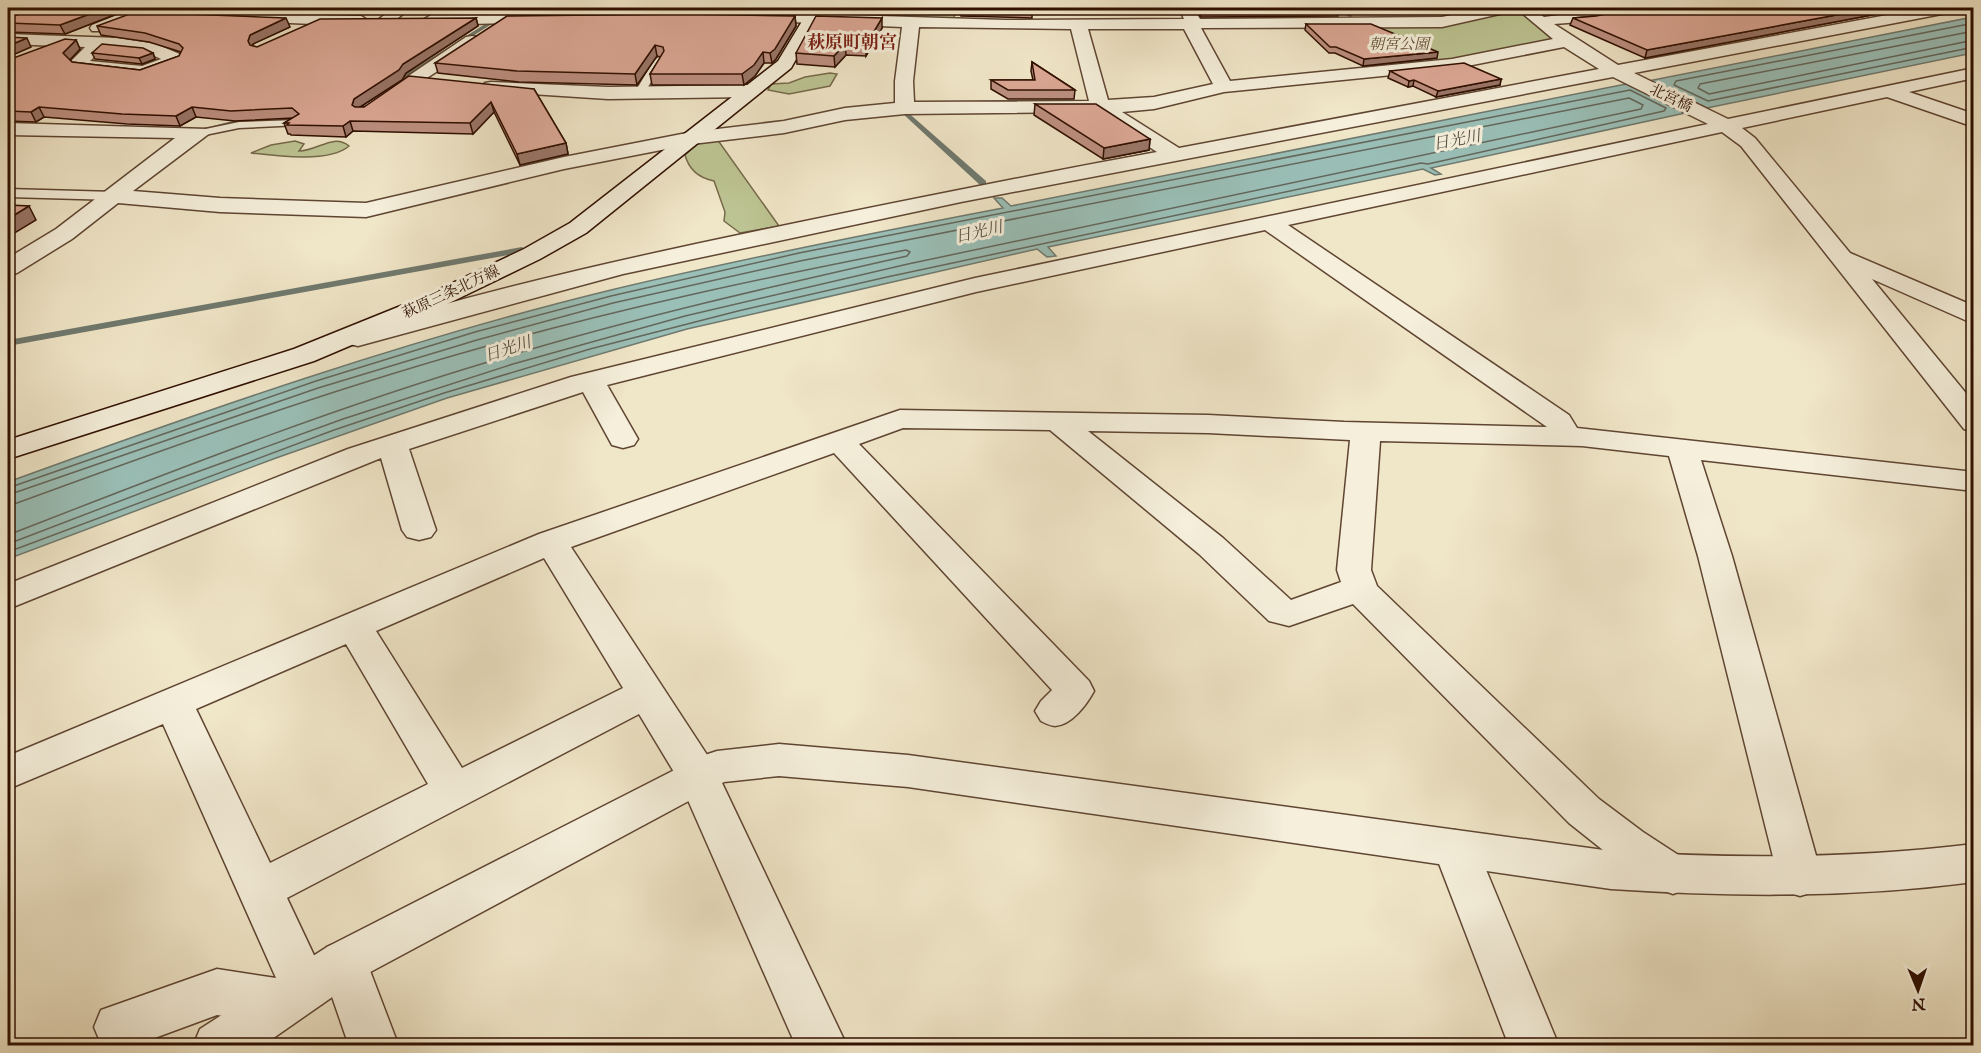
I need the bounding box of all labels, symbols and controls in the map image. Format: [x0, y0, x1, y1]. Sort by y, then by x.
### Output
district label: 萩原町朝宮 [807, 32, 897, 55]
park label: 朝宮公園 [1369, 35, 1432, 54]
street label: 北宮橋 [1647, 80, 1695, 116]
water label: 日光川 [1432, 126, 1484, 155]
water label: 日光川 [953, 217, 1007, 248]
street label: 萩原三条北方線 [399, 261, 503, 323]
water label: 日光川 [482, 332, 536, 367]
north arrow [1888, 960, 1948, 1020]
text: N [1911, 993, 1927, 1013]

